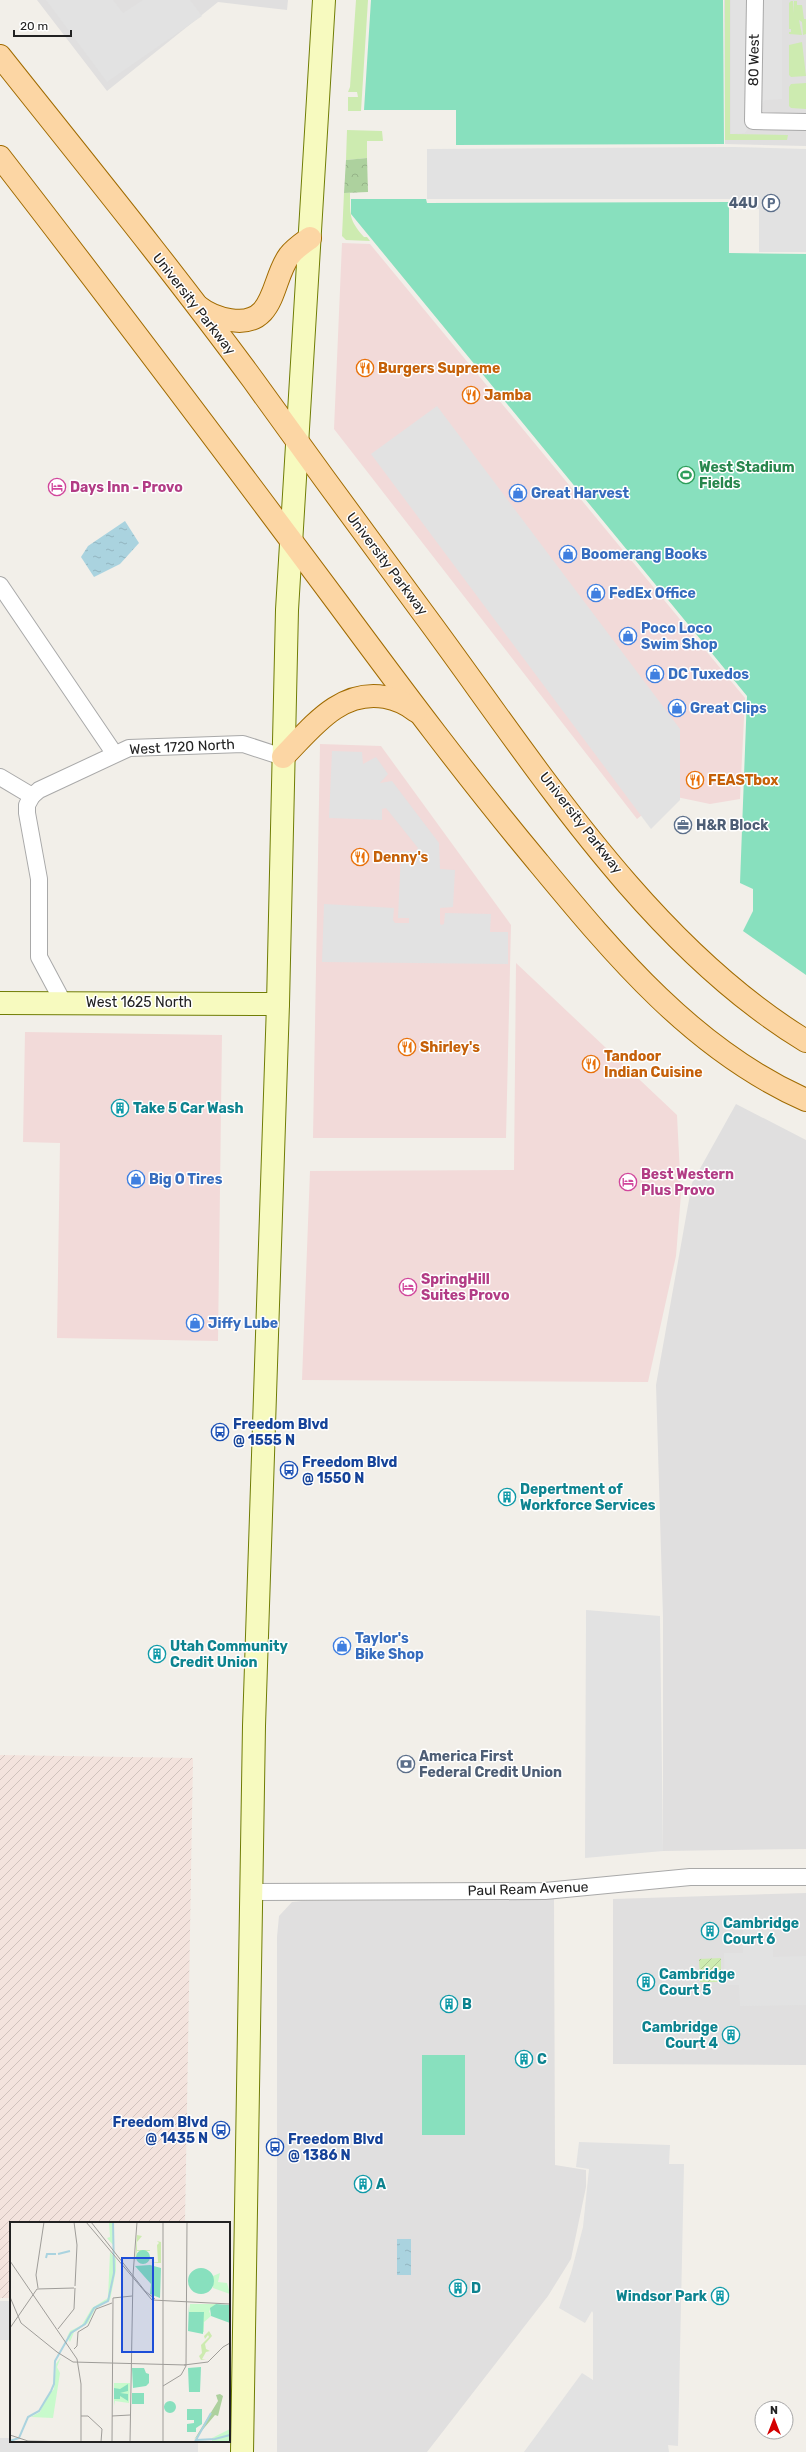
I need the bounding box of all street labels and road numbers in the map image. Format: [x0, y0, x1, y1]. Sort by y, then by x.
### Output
street label: 80 West [745, 33, 763, 86]
street label: University Parkway [149, 250, 239, 359]
street label: University Parkway [343, 509, 431, 619]
street label: West 1720 North [129, 736, 235, 758]
street label: University Parkway [536, 769, 626, 878]
street label: West 1625 North [86, 994, 192, 1011]
street label: Paul Ream Avenue [467, 1878, 589, 1900]

